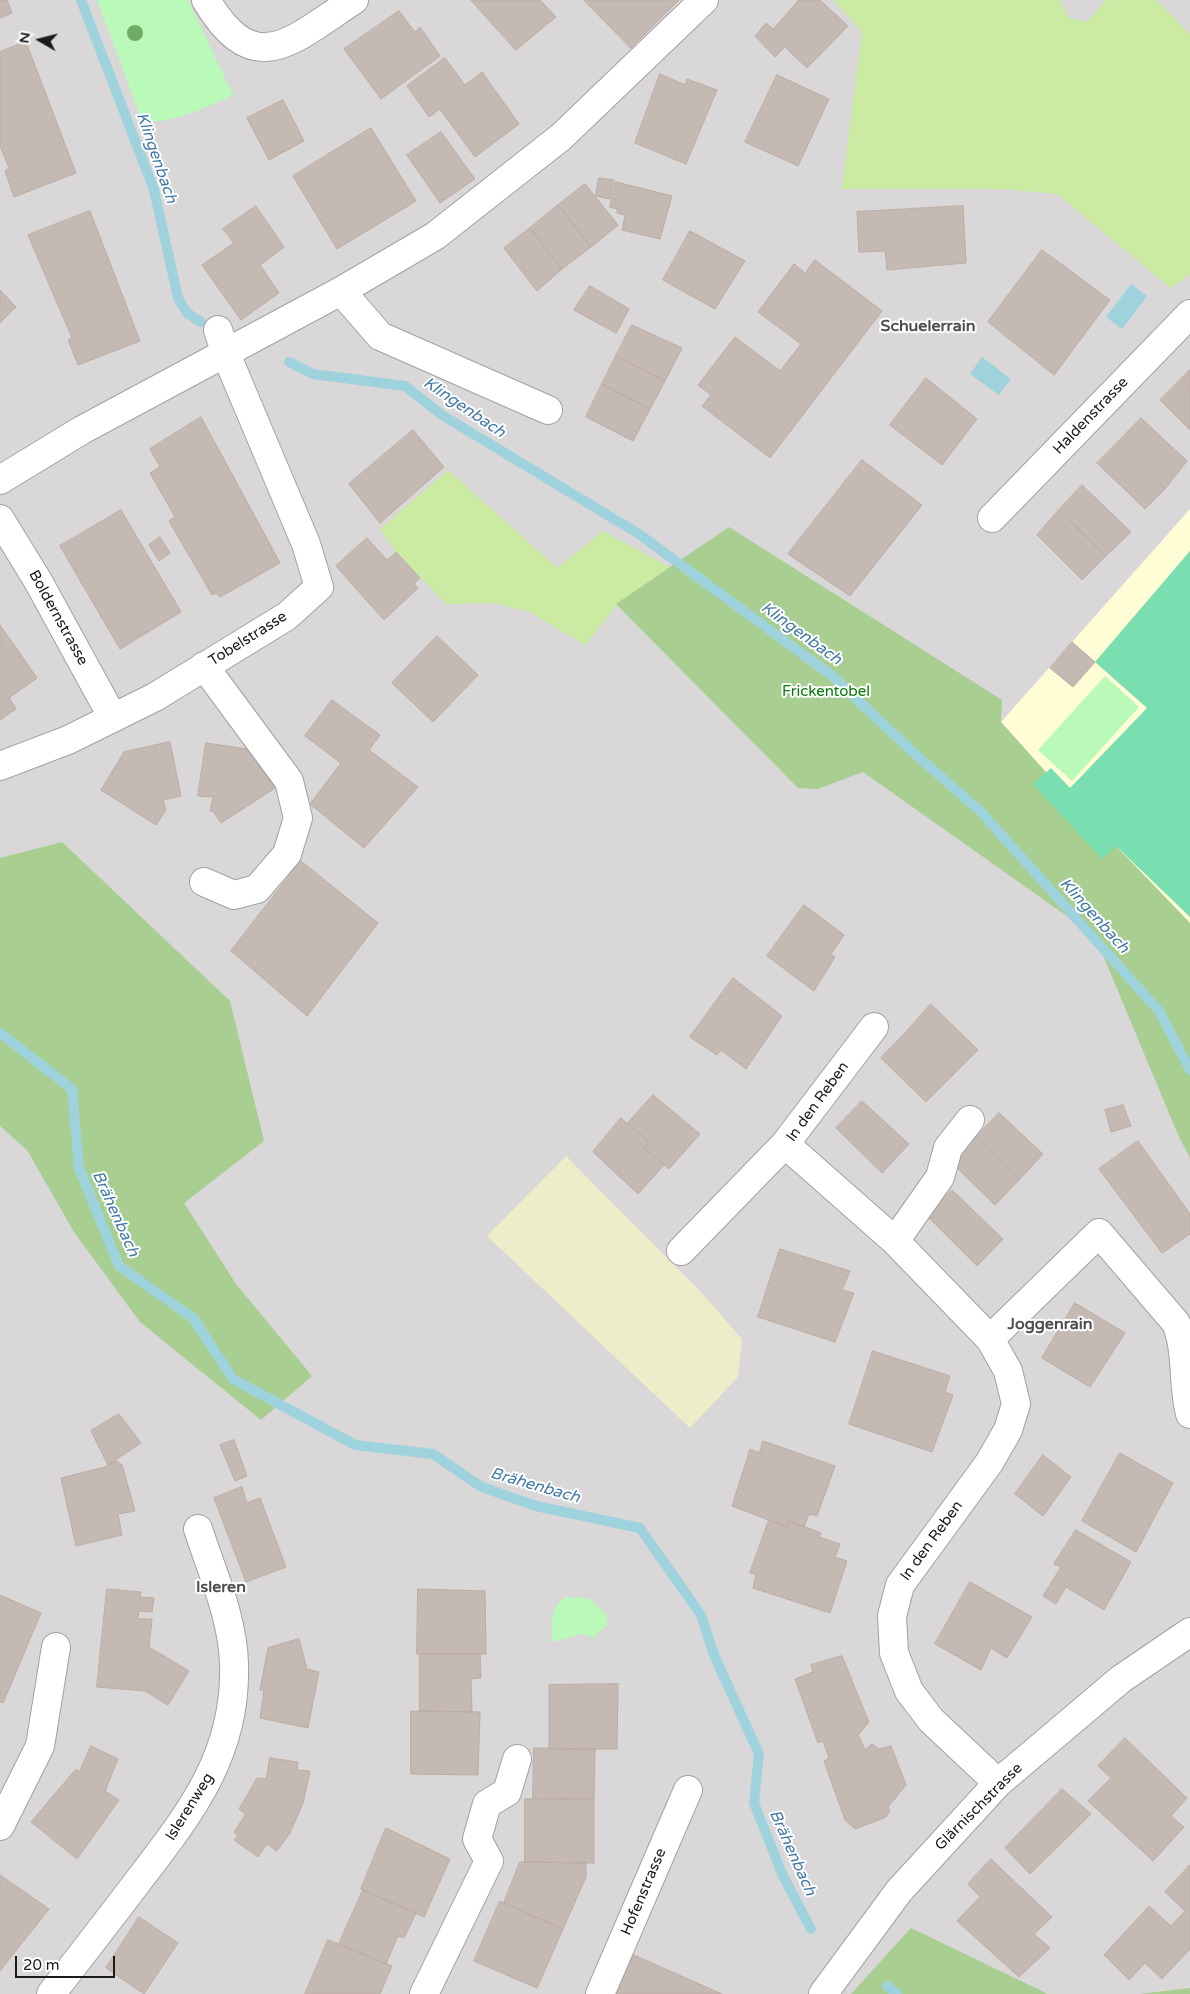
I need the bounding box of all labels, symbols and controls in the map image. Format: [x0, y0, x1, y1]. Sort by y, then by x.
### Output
north arrow [15, 15, 65, 65]
text: N [15, 31, 34, 45]
water label: Klingenbach [132, 110, 180, 206]
district label: Schuelerrain [881, 317, 975, 337]
water label: Klingenbach [419, 374, 509, 442]
street label: Haldenstrasse [1050, 374, 1132, 458]
street label: Boldernstrasse [24, 567, 92, 669]
water label: Klingenbach [757, 598, 845, 670]
street label: Tobelstrasse [206, 608, 290, 670]
park label: Frickentobel [782, 683, 870, 701]
water label: Klingenbach [1055, 874, 1133, 958]
street label: In den Reben [783, 1059, 853, 1145]
water label: Brähenbach [88, 1168, 142, 1260]
district label: Joggenrain [1007, 1315, 1093, 1335]
water label: Brähenbach [488, 1464, 582, 1508]
street label: In den Reben [897, 1498, 967, 1584]
district label: Isleren [196, 1578, 246, 1598]
street label: Glärnischstrasse [931, 1759, 1027, 1855]
street label: Islerenweg [162, 1770, 218, 1844]
water label: Brähenbach [765, 1807, 819, 1899]
street label: Hofenstrasse [618, 1846, 670, 1938]
scale bar [18, 1946, 118, 1978]
text: 20 m [23, 1956, 60, 1974]

